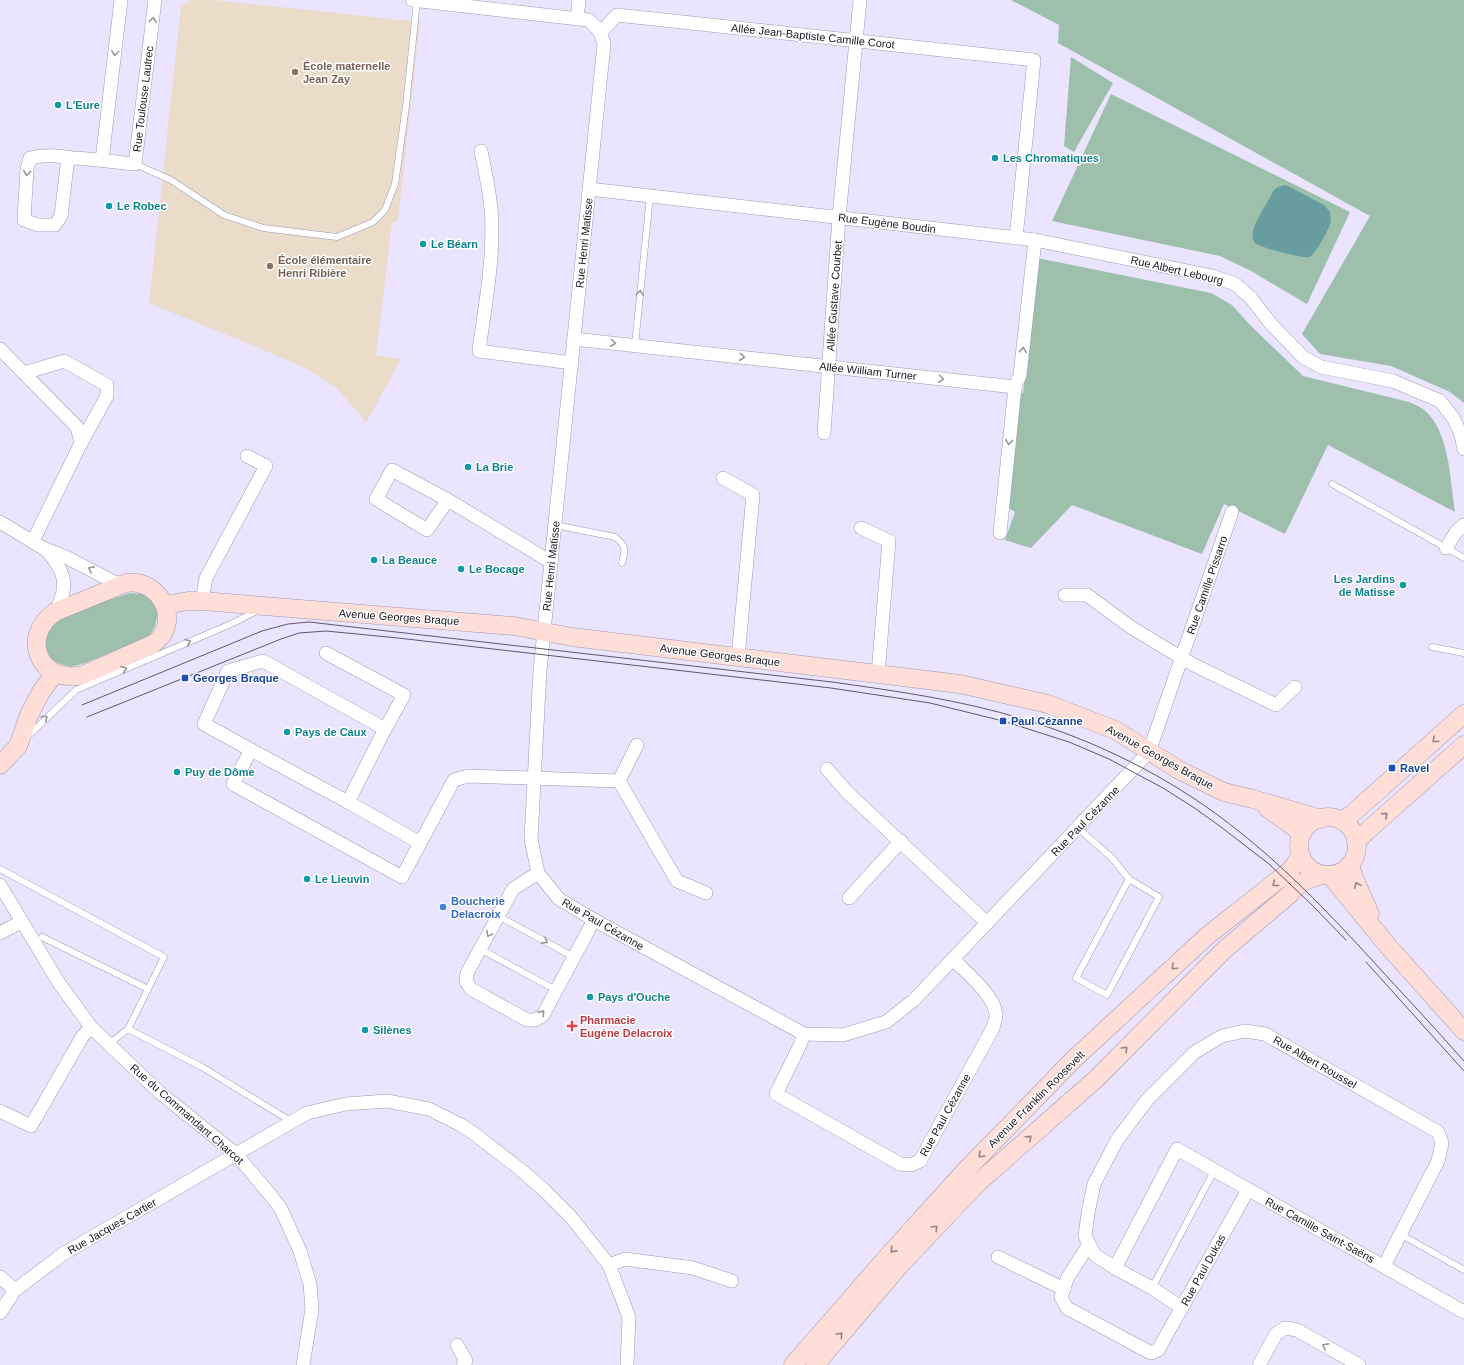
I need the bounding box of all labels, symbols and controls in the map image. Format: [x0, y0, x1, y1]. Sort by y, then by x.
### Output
one-way arrow [148, 17, 157, 23]
street label: Allée Jean-Baptiste Camille Corot [731, 21, 895, 51]
street label: Rue Toulouse Lautrec [131, 45, 156, 153]
one-way arrow [111, 50, 120, 56]
place label: École maternelle Jean Zay [303, 60, 390, 85]
marker: École maternelle Jean Zay [290, 67, 300, 77]
place label: L'Eure [66, 99, 100, 111]
marker: L'Eure [53, 100, 63, 110]
place label: Les Chromatiques [1003, 152, 1099, 164]
marker: Les Chromatiques [990, 153, 1000, 163]
one-way arrow [23, 169, 32, 176]
street label: Rue Henri Matisse [573, 197, 595, 289]
place label: Le Robec [117, 200, 167, 212]
marker: Le Robec [104, 201, 114, 211]
street label: Rue Eugène Boudin [837, 211, 937, 235]
place label: Le Béarn [431, 238, 478, 250]
marker: Le Béarn [418, 239, 428, 249]
street label: Allée Gustave Courbet [824, 240, 844, 352]
street label: Rue Albert Lebourg [1129, 253, 1225, 287]
place label: École élémentaire Henri Ribière [278, 254, 372, 279]
marker: École élémentaire Henri Ribière [265, 261, 275, 271]
one-way arrow [636, 289, 645, 296]
one-way arrow [610, 338, 616, 347]
one-way arrow [1018, 347, 1027, 353]
one-way arrow [739, 352, 745, 361]
street label: Allée William Turner [819, 360, 918, 382]
one-way arrow [938, 374, 944, 383]
one-way arrow [1005, 439, 1014, 446]
place label: La Brie [476, 461, 513, 473]
marker: La Brie [463, 462, 473, 472]
street label: Rue Henri Matisse [540, 520, 562, 612]
street label: Rue Camille Pissarro [1185, 534, 1229, 636]
place label: La Beauce [382, 554, 437, 566]
marker: La Beauce [369, 555, 379, 565]
place label: Le Bocage [469, 563, 525, 575]
marker: Le Bocage [456, 564, 466, 574]
one-way arrow [88, 566, 95, 574]
place label: Les Jardins de Matisse [1334, 573, 1395, 598]
marker: Les Jardins de Matisse [1398, 580, 1408, 590]
street label: Avenue Georges Braque [338, 607, 460, 627]
one-way arrow [183, 639, 191, 647]
street label: Avenue Georges Braque [659, 642, 781, 668]
one-way arrow [120, 665, 127, 673]
place label: Georges Braque [193, 672, 279, 684]
marker: Georges Braque [180, 673, 190, 683]
one-way arrow [40, 715, 48, 723]
place label: Paul Cézanne [1011, 715, 1083, 727]
marker: Paul Cézanne [998, 716, 1008, 726]
street label: Avenue Georges Braque [1104, 722, 1216, 792]
place label: Pays de Caux [295, 726, 367, 738]
marker: Pays de Caux [282, 727, 292, 737]
one-way arrow [1432, 736, 1440, 743]
place label: Ravel [1400, 762, 1429, 774]
marker: Ravel [1387, 763, 1397, 773]
place label: Puy de Dôme [185, 766, 255, 778]
marker: Puy de Dôme [172, 767, 182, 777]
street label: Rue Paul Cézanne [1049, 784, 1121, 858]
one-way arrow [1380, 813, 1387, 820]
place label: Le Lieuvin [315, 873, 370, 885]
marker: Le Lieuvin [302, 874, 312, 884]
one-way arrow [1272, 879, 1279, 886]
one-way arrow [1354, 882, 1362, 890]
place label: Boucherie Delacroix [451, 895, 505, 920]
street label: Rue Paul Cézanne [560, 896, 646, 952]
marker: Boucherie Delacroix [438, 902, 448, 912]
one-way arrow [486, 929, 493, 937]
one-way arrow [541, 936, 548, 943]
one-way arrow [1171, 962, 1179, 969]
place label: Pays d'Ouche [598, 991, 670, 1003]
marker: Pays d'Ouche [585, 992, 595, 1002]
one-way arrow [538, 1010, 545, 1018]
place label: Pharmacie Eugène Delacroix [580, 1014, 673, 1039]
marker: Pharmacie Eugène Delacroix [567, 1021, 577, 1031]
place label: Silènes [373, 1024, 412, 1036]
marker: Silènes [360, 1025, 370, 1035]
street label: Rue Albert Roussel [1271, 1033, 1359, 1091]
one-way arrow [1120, 1046, 1127, 1054]
street label: Avenue Franklin Roosevelt [985, 1048, 1087, 1150]
street label: Rue du Commandant Charcot [128, 1062, 246, 1166]
street label: Rue Paul Cézanne [917, 1072, 973, 1158]
one-way arrow [1024, 1135, 1032, 1142]
one-way arrow [978, 1150, 986, 1158]
street label: Rue Camille Saint-Saëns [1263, 1195, 1377, 1265]
street label: Rue Jacques Cartier [66, 1196, 159, 1256]
one-way arrow [931, 1225, 938, 1233]
street label: Rue Paul Dukas [1178, 1232, 1228, 1308]
one-way arrow [890, 1246, 897, 1253]
one-way arrow [835, 1333, 842, 1340]
one-way arrow [1322, 1343, 1329, 1350]

